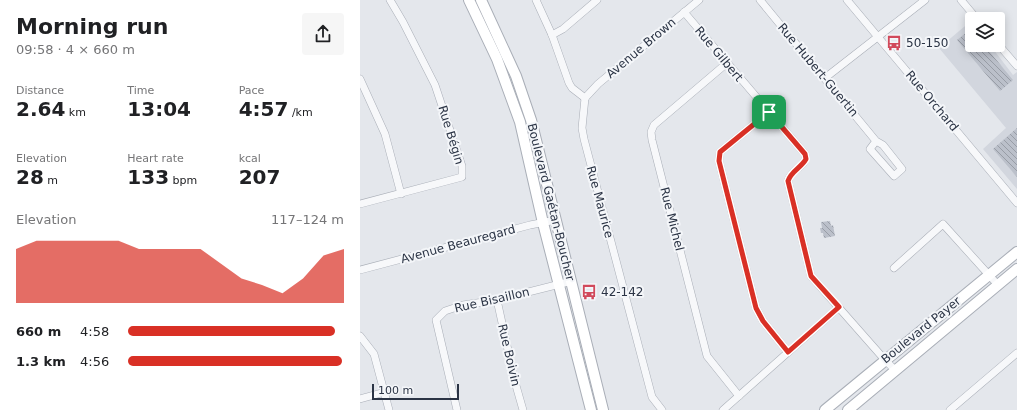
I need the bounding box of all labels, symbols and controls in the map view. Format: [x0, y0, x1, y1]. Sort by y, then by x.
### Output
map controls [965, 12, 1005, 52]
button: layers [965, 12, 1005, 52]
button: share [302, 13, 344, 55]
text: Morning run [16, 14, 168, 39]
street label: Avenue Brown [604, 15, 678, 81]
street label: Rue Hubert-Guertin [775, 20, 861, 120]
street label: Rue Gilbert [692, 24, 746, 84]
bus stop icon: 50-150 [885, 34, 903, 52]
place label: 50-150 [906, 36, 949, 50]
text: 09:58 · 4 × 660 m [16, 42, 135, 57]
street label: Rue Orchard [903, 68, 961, 134]
text: Distance [16, 84, 64, 97]
text: Time [127, 84, 154, 97]
text: Pace [239, 84, 264, 97]
pin [752, 95, 786, 129]
text: 2.64 [16, 97, 65, 121]
text: 13:04 [127, 97, 191, 121]
text: 4:57 [239, 97, 288, 121]
icon: arrive [758, 101, 780, 123]
street label: Rue Bégin [435, 104, 467, 166]
text: km [65, 106, 86, 119]
text: /km [288, 106, 313, 119]
street label: Boulevard Gaétan-Boucher [525, 122, 577, 282]
text: Elevation [16, 152, 67, 165]
text: Heart rate [127, 152, 184, 165]
text: kcal [239, 152, 261, 165]
street label: Rue Maurice [584, 164, 616, 240]
text: 28 [16, 165, 44, 189]
text: 133 [127, 165, 169, 189]
text: 207 [239, 165, 280, 189]
text: m [44, 174, 58, 187]
text: bpm [169, 174, 197, 187]
street label: Rue Michel [657, 186, 687, 252]
text: Elevation [16, 212, 76, 227]
text: 117–124 m [271, 212, 344, 227]
street label: Avenue Beauregard [399, 222, 517, 266]
bus stop icon: 42-142 [580, 283, 598, 301]
street label: Rue Bisaillon [453, 285, 531, 315]
place label: 42-142 [601, 285, 644, 299]
street label: Boulevard Payer [879, 294, 964, 366]
street label: Rue Boivin [495, 322, 523, 388]
text: 660 m [16, 324, 61, 339]
text: 4:58 [80, 324, 109, 339]
text: 1.3 km [16, 354, 66, 369]
text: 4:56 [80, 354, 109, 369]
scale bar [372, 382, 459, 401]
text: 100 m [378, 384, 413, 397]

